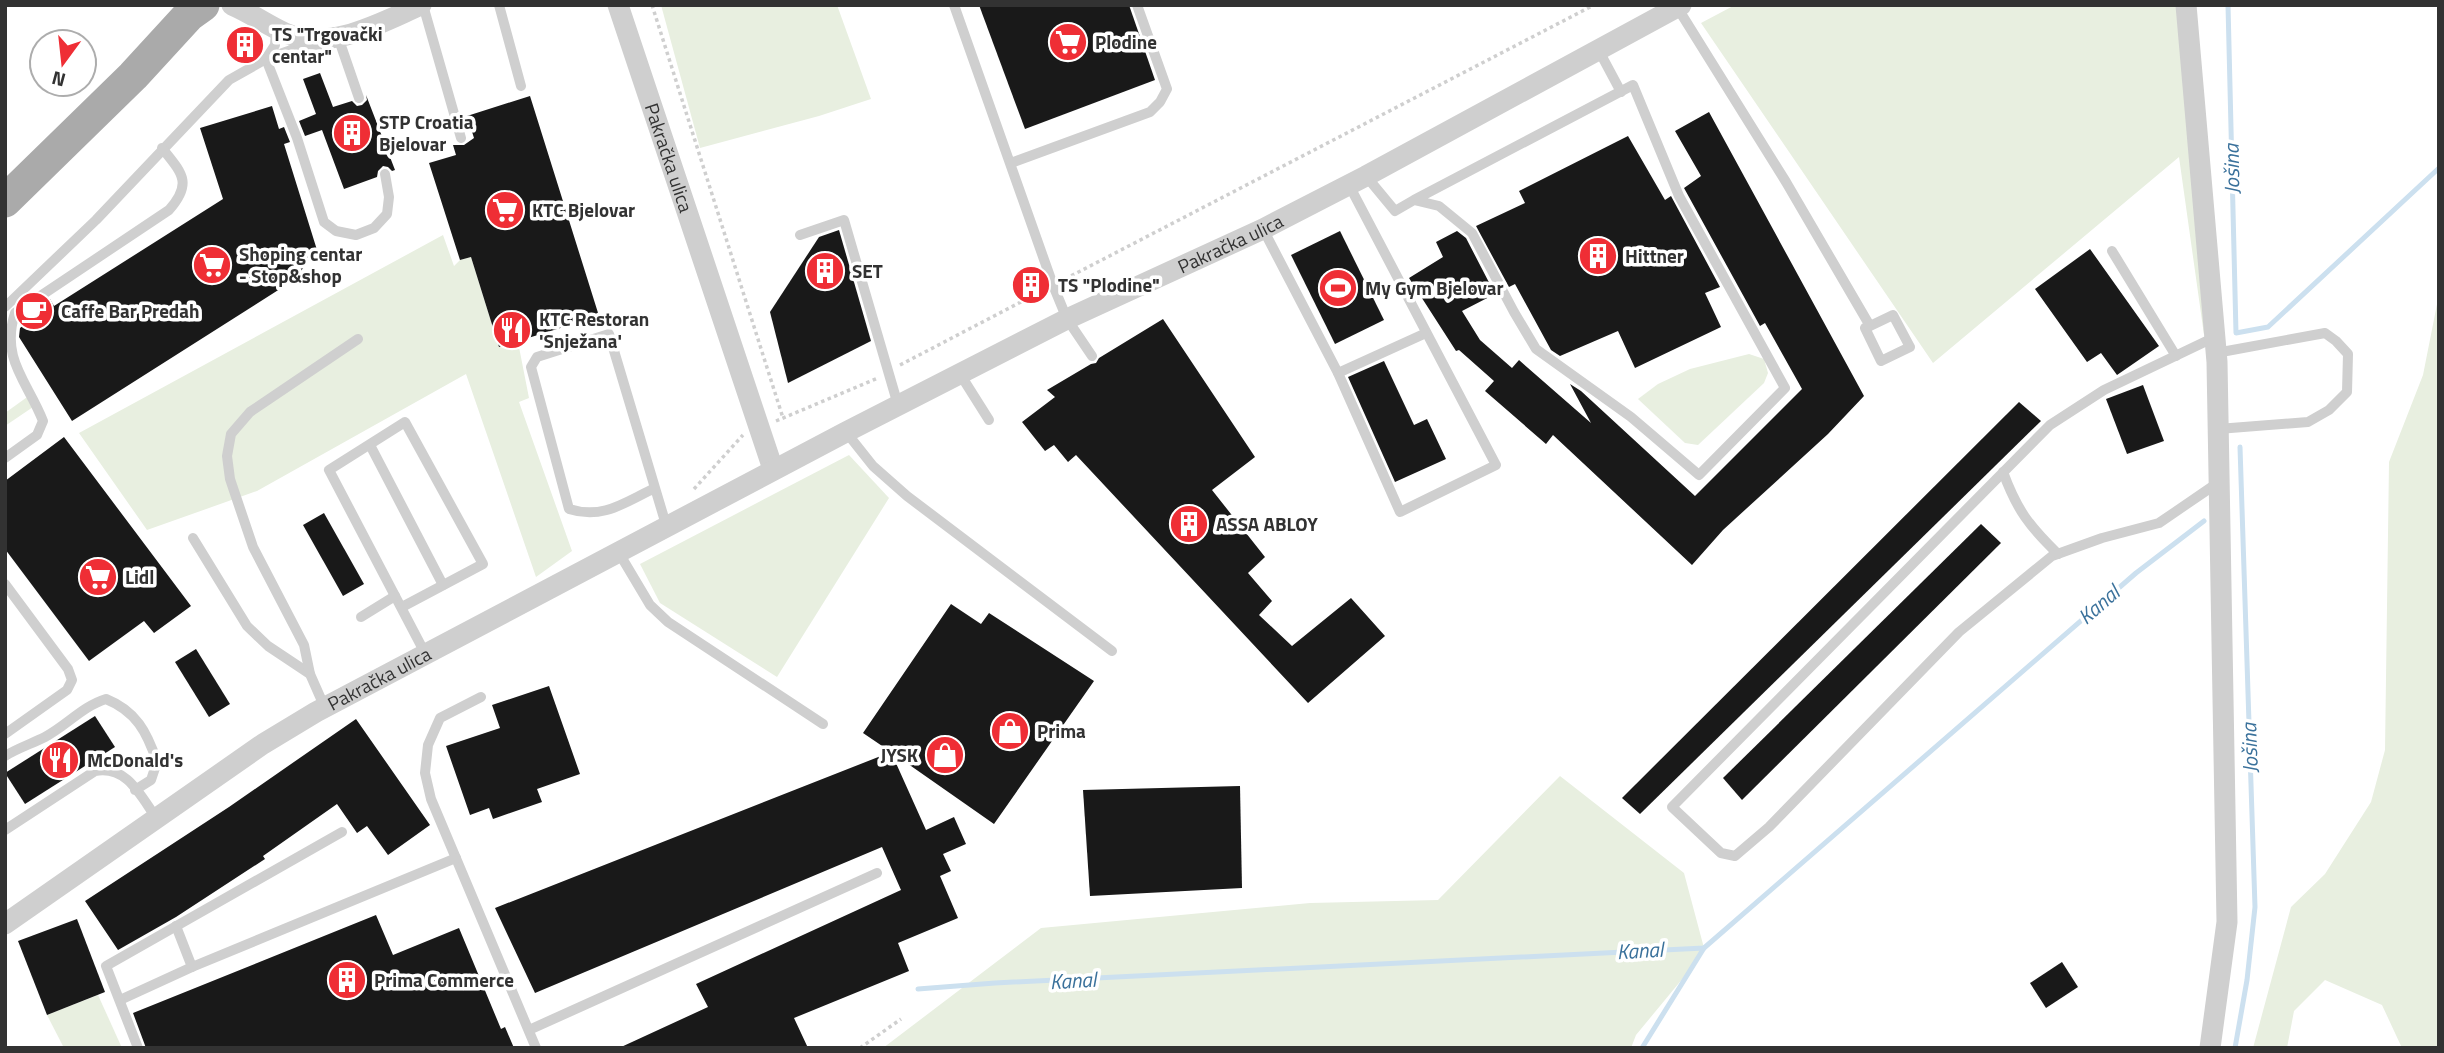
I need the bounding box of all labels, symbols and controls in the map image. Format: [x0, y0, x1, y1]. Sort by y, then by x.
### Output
place label: TS "Trgovački centar" [272, 19, 383, 70]
supermarket icon: Plodine [1047, 21, 1089, 63]
building icon: TS "Trgovački centar" [224, 24, 266, 66]
place label: Plodine [1095, 27, 1157, 56]
north arrow [28, 28, 98, 98]
text: N [48, 64, 69, 96]
street label: Pakračka ulica [638, 99, 701, 216]
place label: STP Croatia Bjelovar [379, 107, 474, 158]
building icon: STP Croatia Bjelovar [331, 112, 373, 154]
water label: Jošina [2215, 142, 2247, 194]
supermarket icon: KTC Bjelovar [484, 189, 526, 231]
place label: KTC Bjelovar [532, 195, 635, 224]
street label: Pakračka ulica [1173, 206, 1288, 280]
building icon: Hittner [1577, 235, 1619, 277]
place label: Shoping centar - Stop&shop [239, 239, 362, 290]
place label: Hittner [1625, 241, 1684, 270]
supermarket icon: Shoping centar - Stop&shop [191, 244, 233, 286]
building icon: SET [804, 250, 846, 292]
place label: SET [852, 256, 883, 285]
building icon: TS "Plodine" [1010, 264, 1052, 306]
sports icon: My Gym Bjelovar [1317, 267, 1359, 309]
place label: TS "Plodine" [1058, 270, 1160, 299]
place label: My Gym Bjelovar [1365, 273, 1504, 302]
cafe icon: Caffe Bar Predah [13, 290, 55, 332]
place label: Caffe Bar Predah [61, 296, 200, 325]
place label: KTC Restoran 'Snježana' [539, 304, 649, 355]
restaurant icon: KTC Restoran 'Snježana' [491, 309, 533, 351]
building icon: ASSA ABLOY [1168, 503, 1210, 545]
place label: ASSA ABLOY [1216, 509, 1318, 538]
supermarket icon: Lidl [77, 556, 119, 598]
place label: Lidl [125, 562, 154, 591]
water label: Kanal [2070, 575, 2128, 632]
street label: Pakračka ulica [322, 639, 436, 717]
shop icon: Prima [989, 710, 1031, 752]
place label: Prima [1037, 716, 1086, 745]
water label: Jošina [2232, 721, 2266, 774]
shop icon: JYSK [924, 734, 966, 776]
restaurant icon: McDonald's [39, 739, 81, 781]
place label: JYSK [880, 740, 918, 769]
place label: McDonald's [87, 745, 183, 774]
water label: Kanal [1616, 933, 1666, 967]
building icon: Prima Commerce [326, 959, 368, 1001]
water label: Kanal [1049, 963, 1099, 997]
place label: Prima Commerce [374, 965, 514, 994]

